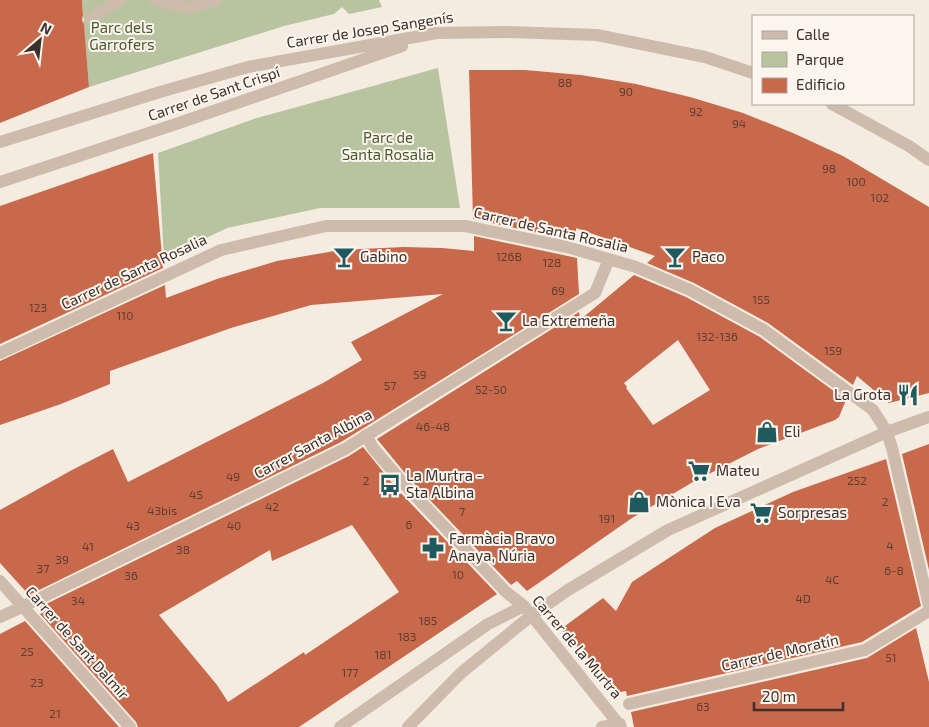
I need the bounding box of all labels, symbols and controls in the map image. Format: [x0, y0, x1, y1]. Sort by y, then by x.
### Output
street label: Carrer de Josep Sangenís [285, 7, 454, 51]
north arrow [15, 15, 65, 65]
legend [752, 15, 914, 105]
text: N [38, 18, 55, 38]
park label: Parc dels Garrofers [89, 18, 155, 53]
text: Calle [796, 25, 830, 43]
text: Parque [796, 50, 844, 68]
street label: Carrer de Sant Crispí [145, 62, 283, 124]
house number: 88 [558, 75, 572, 89]
text: Edificio [796, 75, 845, 93]
house number: 90 [619, 84, 633, 98]
house number: 92 [689, 104, 703, 118]
house number: 94 [732, 116, 746, 130]
park label: Parc de Santa Rosalia [342, 128, 434, 163]
house number: 98 [822, 161, 836, 175]
house number: 100 [846, 174, 866, 188]
house number: 102 [871, 190, 890, 204]
street label: Carrer de Santa Rosalia [472, 202, 630, 256]
street label: Carrer de Santa Rosalia [58, 229, 209, 313]
bar icon: Gabino [331, 244, 357, 270]
bar icon: Paco [662, 244, 688, 270]
place label: Gabino [360, 247, 407, 265]
place label: Paco [692, 247, 725, 265]
house number: 126B [496, 249, 522, 263]
house number: 128 [543, 255, 561, 269]
house number: 69 [551, 283, 565, 297]
house number: 155 [752, 292, 770, 306]
house number: 123 [29, 300, 47, 314]
house number: 110 [117, 308, 133, 322]
bar icon: La Extremeña [493, 308, 519, 334]
place label: La Extremeña [522, 311, 615, 329]
house number: 132-136 [696, 329, 738, 343]
house number: 159 [824, 343, 842, 357]
house number: 59 [413, 367, 427, 381]
house number: 57 [384, 378, 396, 392]
house number: 52-50 [475, 382, 507, 396]
restaurant icon: La Grota [895, 382, 921, 408]
place label: La Grota [834, 385, 891, 403]
street label: Carrer Santa Albina [250, 404, 375, 482]
house number: 46-48 [416, 419, 450, 433]
shop icon: Eli [754, 419, 780, 445]
place label: Eli [784, 422, 801, 440]
supermarket icon: Mateu [686, 458, 712, 484]
place label: Mateu [716, 461, 760, 479]
place label: La Murtra - Sta Albina [406, 466, 483, 501]
house number: 49 [226, 469, 240, 483]
bus stop icon: La Murtra - Sta Albina [377, 472, 403, 498]
house number: 2 [363, 473, 370, 487]
house number: 252 [847, 473, 867, 487]
house number: 45 [189, 487, 203, 501]
shop icon: Mònica I Eva [626, 489, 652, 515]
place label: Mònica I Eva [656, 492, 741, 510]
house number: 2 [882, 494, 889, 508]
house number: 42 [265, 499, 279, 513]
supermarket icon: Sorpresas [748, 500, 774, 526]
house number: 43bis [147, 503, 177, 517]
place label: Sorpresas [778, 503, 847, 521]
house number: 7 [459, 504, 465, 518]
house number: 191 [599, 511, 615, 525]
house number: 6 [406, 517, 413, 531]
house number: 43 [126, 518, 140, 532]
house number: 40 [227, 518, 241, 532]
place label: Farmàcia Bravo Anaya, Núria [449, 529, 555, 564]
pharmacy icon: Farmàcia Bravo Anaya, Núria [420, 535, 446, 561]
house number: 4 [886, 538, 894, 552]
house number: 41 [82, 539, 94, 553]
house number: 38 [176, 542, 190, 556]
house number: 39 [55, 552, 69, 566]
house number: 37 [37, 561, 49, 575]
house number: 6-8 [884, 563, 904, 577]
house number: 10 [452, 567, 464, 581]
house number: 36 [124, 568, 138, 582]
house number: 4C [825, 572, 839, 586]
street label: Carrer de Sant Dalmir [22, 582, 133, 702]
street label: Carrer de la Murtra [529, 591, 626, 702]
house number: 4D [795, 591, 811, 605]
house number: 34 [71, 593, 85, 607]
house number: 185 [419, 613, 437, 627]
house number: 183 [398, 629, 416, 643]
street label: Carrer de Moratín [719, 630, 840, 674]
house number: 25 [20, 644, 34, 658]
house number: 181 [375, 647, 391, 661]
house number: 51 [885, 650, 897, 664]
house number: 177 [341, 665, 359, 679]
house number: 23 [30, 675, 44, 689]
scale bar [754, 680, 843, 712]
text: 20 m [762, 687, 796, 705]
house number: 63 [696, 699, 710, 713]
house number: 21 [49, 706, 61, 720]

